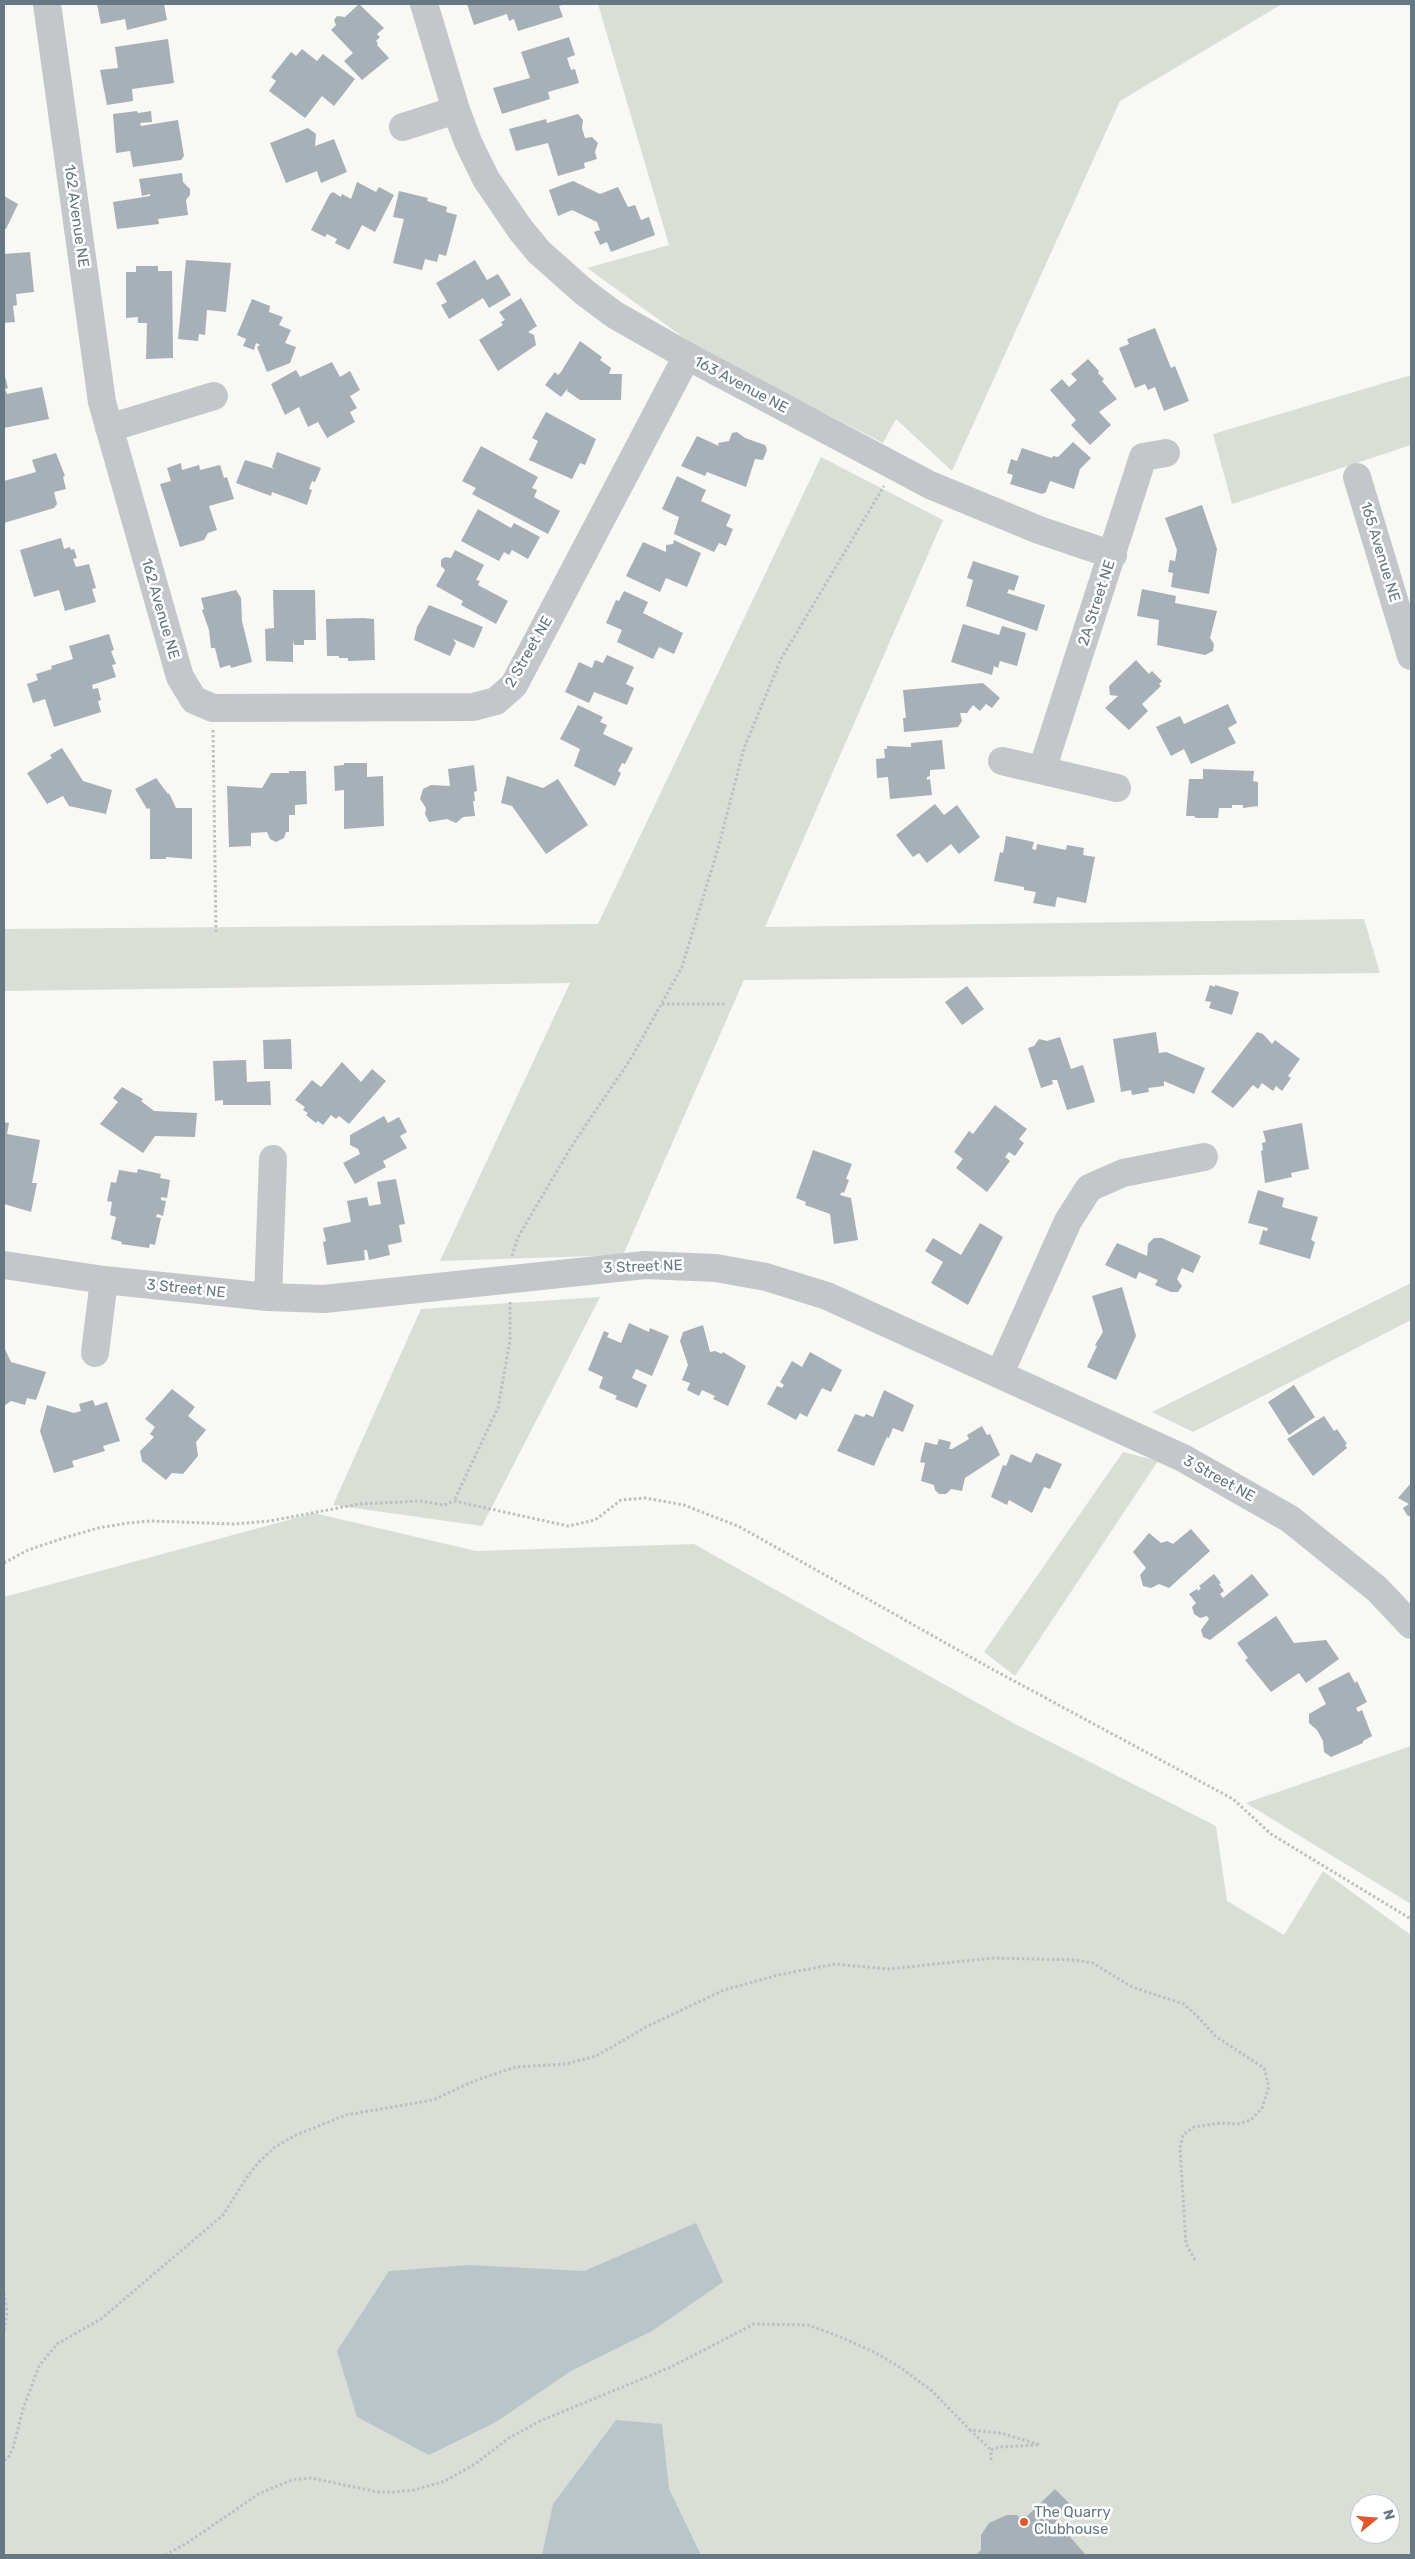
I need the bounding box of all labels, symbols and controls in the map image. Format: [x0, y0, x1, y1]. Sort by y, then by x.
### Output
street label: 162 Avenue NE [60, 163, 92, 269]
street label: 163 Avenue NE [691, 353, 791, 417]
street label: 165 Avenue NE [1356, 500, 1404, 604]
street label: 162 Avenue NE [137, 557, 183, 661]
street label: 2A Street NE [1075, 558, 1119, 648]
street label: 2 Street NE [501, 613, 557, 691]
street label: 3 Street NE [603, 1257, 683, 1277]
street label: 3 Street NE [146, 1276, 226, 1302]
street label: 3 Street NE [1180, 1452, 1258, 1506]
north arrow [1350, 2494, 1400, 2544]
place label: The Quarry Clubhouse [1034, 2504, 1111, 2539]
text: N [1379, 2507, 1398, 2522]
marker: The Quarry Clubhouse [1018, 2516, 1030, 2528]

